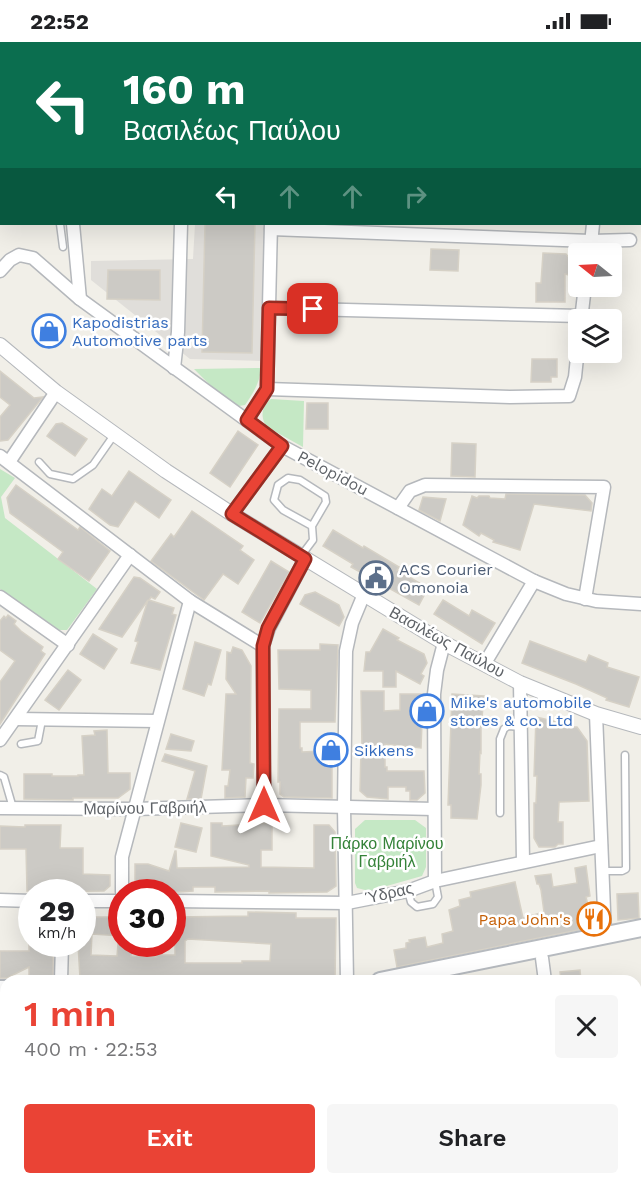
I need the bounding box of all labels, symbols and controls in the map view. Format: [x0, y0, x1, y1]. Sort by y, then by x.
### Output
text: 22:52 [30, 9, 89, 34]
text: 160 m [123, 65, 246, 114]
icon: left [24, 66, 102, 144]
text: Βασιλέως Παύλου [123, 115, 341, 147]
icon: left [210, 180, 243, 213]
icon: ahead [273, 180, 306, 213]
icon: ahead [336, 180, 369, 213]
icon: right [399, 180, 432, 213]
north arrow [568, 243, 622, 297]
map controls [568, 243, 622, 363]
pin [287, 283, 338, 334]
icon: arrive [296, 292, 329, 325]
button: layers [568, 309, 622, 363]
shop icon: Kapodistrias Automotive parts [31, 313, 67, 349]
place label: Kapodistrias Automotive parts [72, 313, 208, 350]
street label: Pelopidou [294, 447, 372, 499]
public building icon: ACS Courier Omonoia [358, 560, 394, 596]
place label: ACS Courier Omonoia [399, 560, 493, 597]
street label: Βασιλέως Παύλου [386, 602, 508, 682]
shop icon: Mike's automobile stores & co. Ltd [409, 693, 445, 729]
place label: Mike's automobile stores & co. Ltd [450, 693, 592, 730]
shop icon: Sikkens [313, 732, 349, 768]
place label: Sikkens [354, 741, 414, 760]
position arrow [232, 773, 296, 837]
street label: Μαρίνου Γαβριήλ [83, 797, 207, 819]
park label: Πάρκο Μαρίνου Γαβριήλ [331, 834, 443, 871]
street label: Ύδρας [363, 878, 415, 908]
speed limit sign: 30 [108, 879, 186, 957]
text: 29 [39, 893, 75, 928]
restaurant icon: Papa John's [576, 901, 612, 937]
place label: Papa John's [478, 910, 571, 929]
text: km/h [38, 924, 76, 942]
text: 1 min [24, 993, 116, 1035]
button: close [555, 995, 618, 1058]
text: 400 m · 22:53 [24, 1037, 158, 1061]
button: Exit [24, 1104, 315, 1173]
button: Share [327, 1104, 618, 1173]

